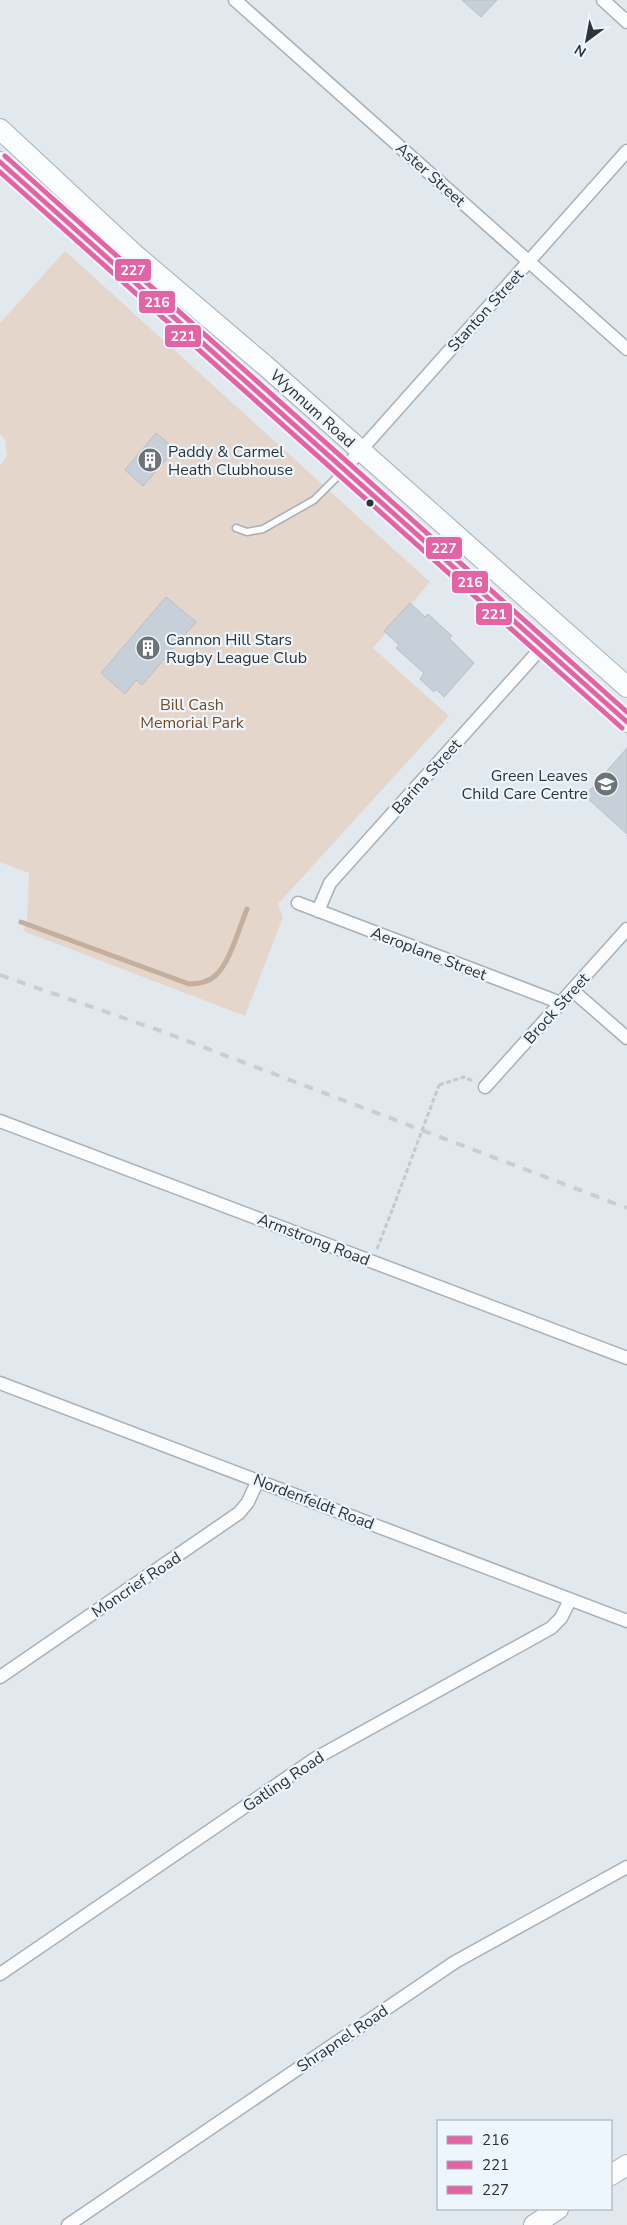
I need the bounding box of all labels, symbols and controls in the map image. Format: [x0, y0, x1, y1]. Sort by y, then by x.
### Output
north arrow [562, 15, 612, 65]
text: N [571, 40, 590, 61]
street label: Aster Street [391, 138, 470, 212]
line badge: 227 [114, 258, 152, 282]
text: 227 [120, 261, 146, 280]
street label: Stanton Street [443, 264, 529, 357]
line badge: 216 [138, 290, 176, 314]
text: 216 [144, 293, 170, 312]
line badge: 221 [164, 324, 202, 348]
text: 221 [170, 327, 196, 346]
street label: Wynnum Road [265, 365, 360, 453]
place label: Paddy & Carmel Heath Clubhouse [168, 441, 293, 481]
building icon: Paddy & Carmel Heath Clubhouse [137, 447, 163, 473]
unlabelled marker [365, 498, 375, 508]
line badge: 227 [425, 536, 463, 560]
text: 227 [431, 539, 457, 558]
line badge: 216 [451, 570, 489, 594]
text: 216 [457, 573, 483, 592]
line badge: 221 [475, 602, 513, 626]
text: 221 [481, 605, 507, 624]
place label: Cannon Hill Stars Rugby League Club [166, 629, 307, 669]
building icon: Cannon Hill Stars Rugby League Club [135, 635, 161, 661]
park label: Bill Cash Memorial Park [140, 694, 245, 734]
street label: Barina Street [387, 734, 467, 819]
place label: Green Leaves Child Care Centre [462, 765, 588, 805]
school or university icon: Green Leaves Child Care Centre [593, 771, 619, 797]
street label: Aeroplane Street [368, 922, 490, 986]
street label: Brock Street [519, 968, 595, 1049]
street label: Armstrong Road [254, 1208, 373, 1271]
street label: Nordenfeldt Road [250, 1469, 377, 1535]
street label: Moncrief Road [87, 1547, 186, 1623]
street label: Gatling Road [238, 1746, 329, 1817]
street label: Shrapnel Road [292, 2000, 393, 2078]
legend [437, 2120, 612, 2210]
text: 216 [482, 2130, 509, 2150]
text: 221 [482, 2155, 509, 2175]
text: 227 [482, 2180, 509, 2200]

